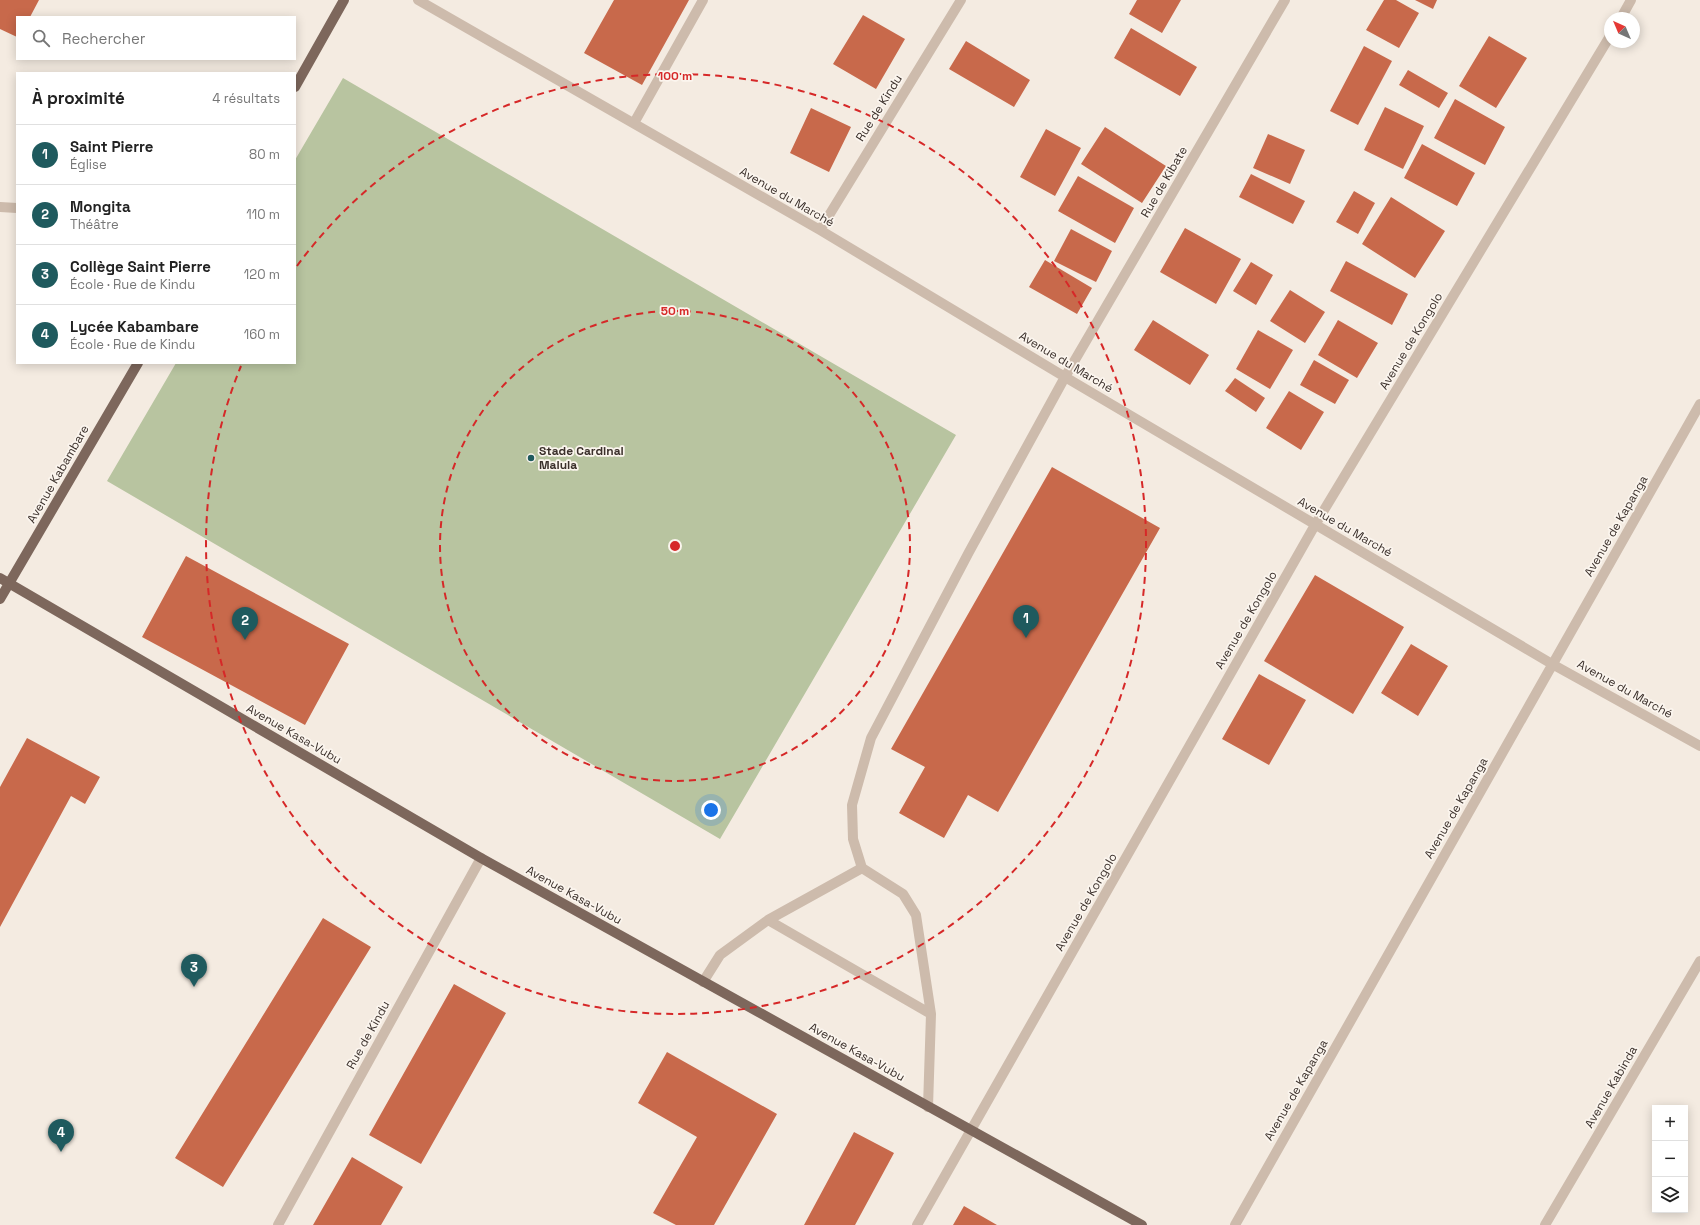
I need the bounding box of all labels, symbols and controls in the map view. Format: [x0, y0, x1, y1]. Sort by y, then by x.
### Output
north arrow [1604, 12, 1640, 48]
search box [16, 16, 296, 60]
icon: search [30, 27, 52, 49]
text: Rechercher [62, 29, 145, 48]
text: 100 m [658, 68, 692, 84]
street label: Rue de Kindu [852, 72, 906, 144]
text: À proximité [32, 87, 125, 109]
text: 4 résultats [212, 90, 280, 107]
text: Saint Pierre [70, 137, 153, 156]
street label: Rue de Kibate [1137, 143, 1191, 221]
text: 1 [42, 146, 48, 163]
text: 80 m [249, 146, 280, 163]
text: Église [70, 156, 107, 173]
street label: Avenue du Marché [737, 163, 837, 231]
text: Mongita [70, 197, 131, 216]
text: 2 [41, 206, 49, 223]
text: 110 m [246, 206, 280, 223]
text: Théâtre [70, 216, 119, 233]
text: Collège Saint Pierre [70, 257, 211, 276]
text: 3 [41, 266, 49, 283]
text: 120 m [244, 266, 280, 283]
text: École · Rue de Kindu [70, 276, 195, 293]
street label: Avenue de Kongolo [1376, 289, 1446, 393]
text: 50 m [661, 303, 689, 319]
text: Lycée Kabambare [70, 317, 199, 336]
text: 4 [41, 326, 49, 343]
text: 160 m [244, 326, 280, 343]
street label: Avenue du Marché [1016, 328, 1116, 396]
text: École · Rue de Kindu [70, 336, 195, 353]
street label: Avenue Kabambare [23, 422, 93, 526]
place label: Stade Cardinal Malula [539, 443, 624, 473]
marker: Stade Cardinal Malula [526, 453, 536, 463]
street label: Avenue de Kapanga [1581, 472, 1652, 579]
street label: Avenue du Marché [1295, 493, 1395, 561]
centre of rings [668, 539, 682, 553]
street label: Avenue de Kongolo [1211, 568, 1281, 672]
pin: 1 [1013, 605, 1039, 638]
pin: 2 [232, 607, 258, 640]
street label: Avenue du Marché [1574, 656, 1676, 722]
street label: Avenue Kasa-Vubu [244, 700, 344, 768]
street label: Avenue de Kapanga [1421, 754, 1492, 861]
your location [701, 800, 721, 820]
street label: Avenue de Kongolo [1051, 850, 1121, 954]
street label: Avenue Kasa-Vubu [523, 862, 625, 928]
pin: 3 [181, 954, 207, 987]
street label: Rue de Kindu [343, 998, 393, 1072]
street label: Avenue Kasa-Vubu [806, 1019, 908, 1085]
street label: Avenue de Kapanga [1261, 1036, 1332, 1143]
street label: Avenue Kabinda [1581, 1043, 1641, 1131]
map controls [1652, 1105, 1688, 1213]
button: + [1652, 1105, 1688, 1141]
pin: 4 [48, 1119, 74, 1152]
button: − [1652, 1141, 1688, 1177]
button: layers [1652, 1177, 1688, 1213]

